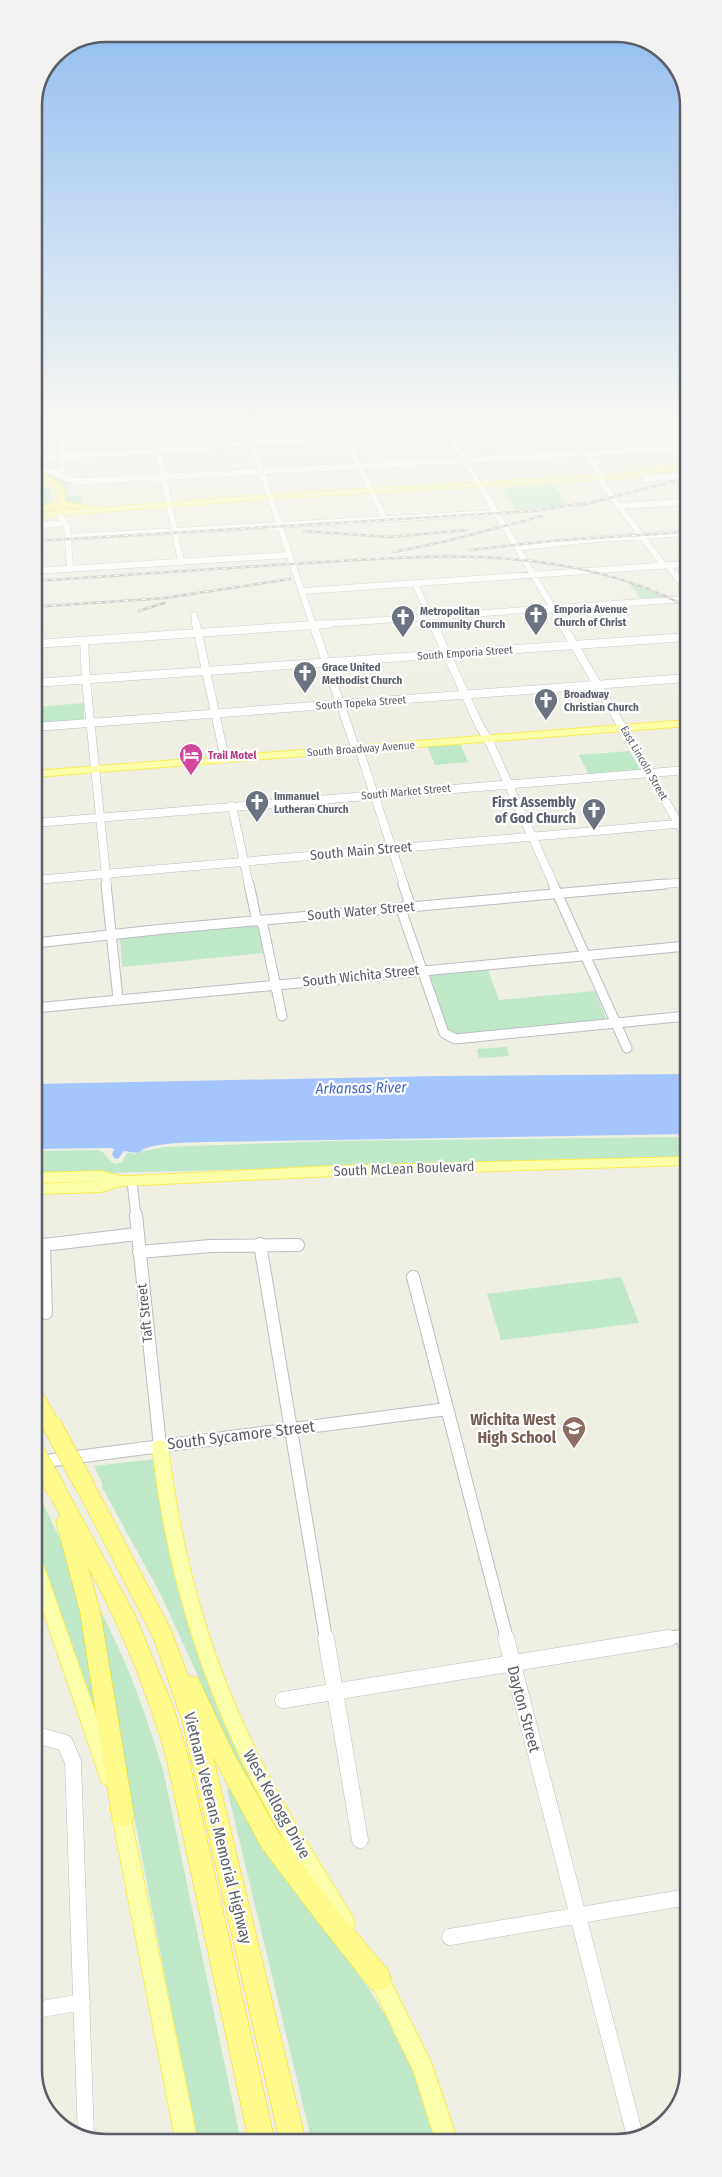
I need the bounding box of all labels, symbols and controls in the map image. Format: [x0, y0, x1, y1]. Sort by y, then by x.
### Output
church icon: Emporia Avenue Church of Christ [523, 602, 549, 636]
place label: Emporia Avenue Church of Christ [554, 603, 628, 629]
church icon: Metropolitan Community Church [390, 604, 416, 638]
place label: Metropolitan Community Church [420, 605, 506, 631]
street label: South Emporia Street [417, 643, 514, 663]
church icon: Grace United Methodist Church [292, 660, 318, 694]
place label: Grace United Methodist Church [322, 661, 402, 687]
church icon: Broadway Christian Church [533, 687, 559, 721]
place label: Broadway Christian Church [564, 688, 639, 714]
street label: South Topeka Street [315, 693, 407, 713]
street label: East Lincoln Street [618, 724, 671, 803]
street label: South Broadway Avenue [307, 739, 415, 759]
hotel icon: Trail Motel [178, 742, 204, 776]
place label: Trail Motel [208, 749, 257, 762]
street label: South Market Street [361, 782, 452, 802]
church icon: Immanuel Lutheran Church [244, 789, 270, 823]
place label: Immanuel Lutheran Church [274, 790, 349, 816]
place label: First Assembly of God Church [492, 794, 576, 827]
church icon: First Assembly of God Church [581, 797, 607, 831]
street label: South Main Street [309, 838, 413, 864]
street label: South Water Street [307, 898, 416, 924]
street label: South Wichita Street [302, 961, 420, 991]
water label: Arkansas River [314, 1078, 407, 1098]
street label: South McLean Boulevard [333, 1158, 475, 1180]
street label: Taft Street [133, 1282, 157, 1343]
place label: Wichita West High School [470, 1410, 557, 1447]
school or university icon: Wichita West High School [561, 1415, 587, 1449]
street label: South Sycamore Street [166, 1416, 317, 1453]
street label: Dayton Street [503, 1664, 545, 1755]
street label: Vietnam Veterans Memorial Highway [180, 1710, 256, 1947]
street label: West Kellogg Drive [239, 1746, 315, 1862]

